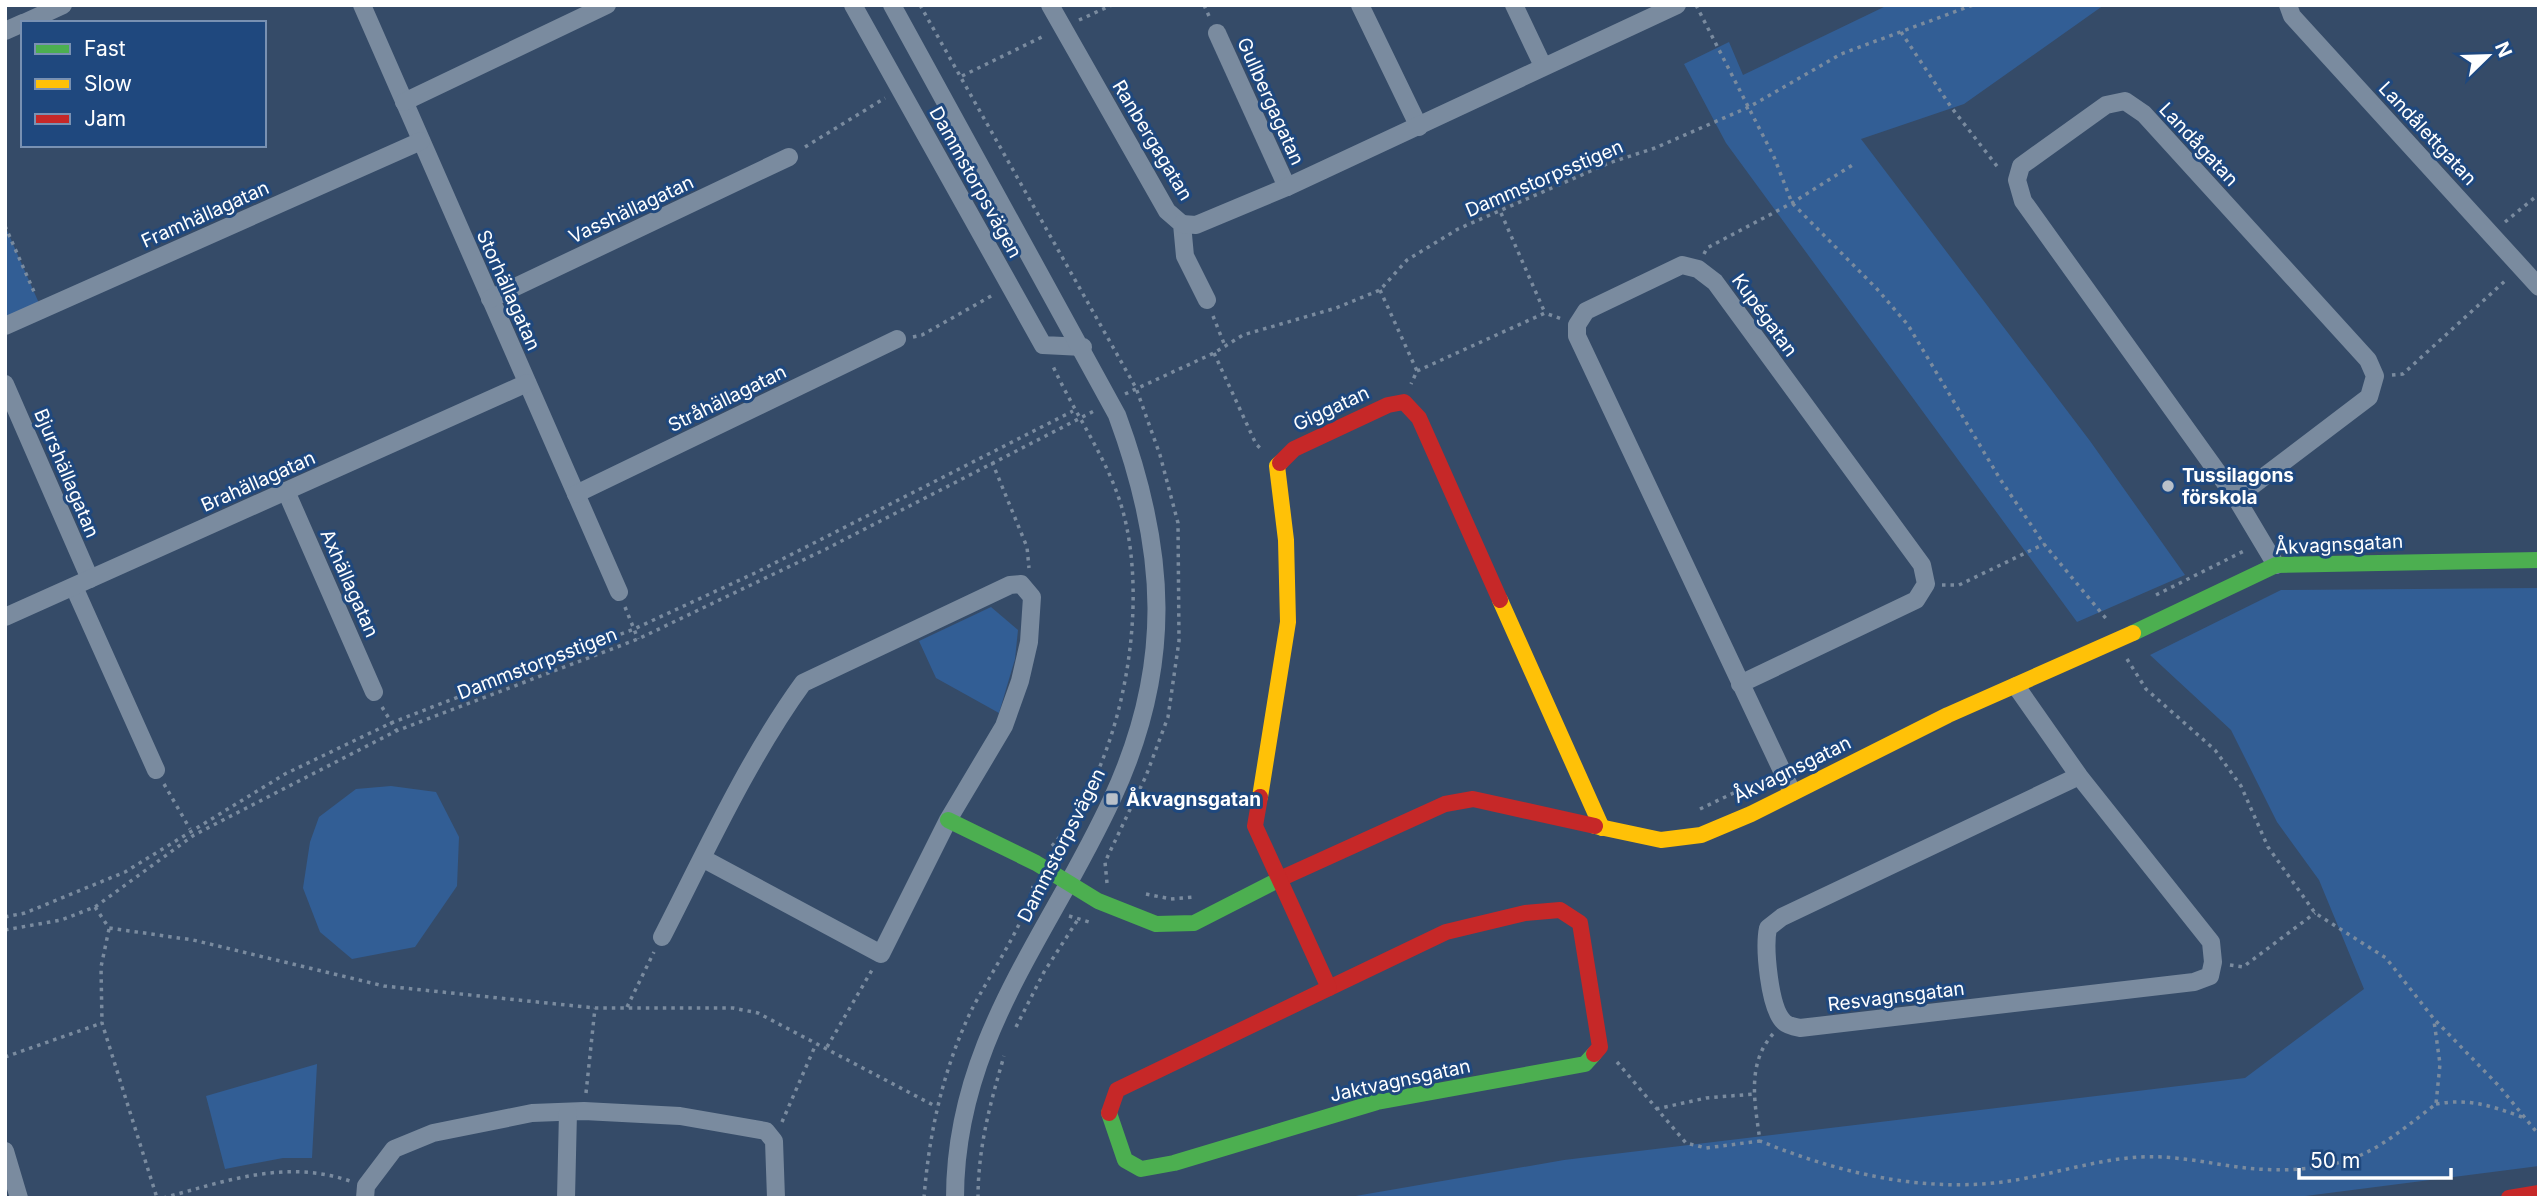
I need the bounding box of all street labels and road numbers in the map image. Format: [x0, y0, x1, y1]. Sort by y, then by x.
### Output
street label: Gullbergagatan [1232, 34, 1309, 168]
street label: Ranbergagatan [1108, 76, 1198, 205]
street label: Landålettgatan [2374, 77, 2481, 190]
street label: Landågatan [2154, 98, 2243, 191]
street label: Dammstorpsvägen [924, 103, 1027, 262]
street label: Dammstorpsstigen [1462, 135, 1626, 222]
street label: Vasshällagatan [565, 170, 697, 248]
street label: Framhällagatan [138, 176, 273, 253]
street label: Storhällagatan [472, 226, 545, 354]
street label: Kupégatan [1727, 269, 1802, 361]
street label: Stråhällagatan [664, 360, 790, 437]
street label: Giggatan [1290, 381, 1373, 436]
street label: Bjurshällagatan [29, 405, 104, 541]
street label: Brahällagatan [198, 446, 319, 517]
street label: Axhällagatan [315, 526, 384, 641]
street label: Åkvagnsgatan [2274, 528, 2404, 559]
street label: Dammstorpsstigen [454, 622, 620, 704]
street label: Åkvagnsgatan [1729, 729, 1855, 808]
street label: Dammstorpsvägen [1013, 765, 1110, 926]
street label: Resvagnsgatan [1826, 977, 1966, 1016]
street label: Jaktvagnsgatan [1328, 1054, 1473, 1107]

